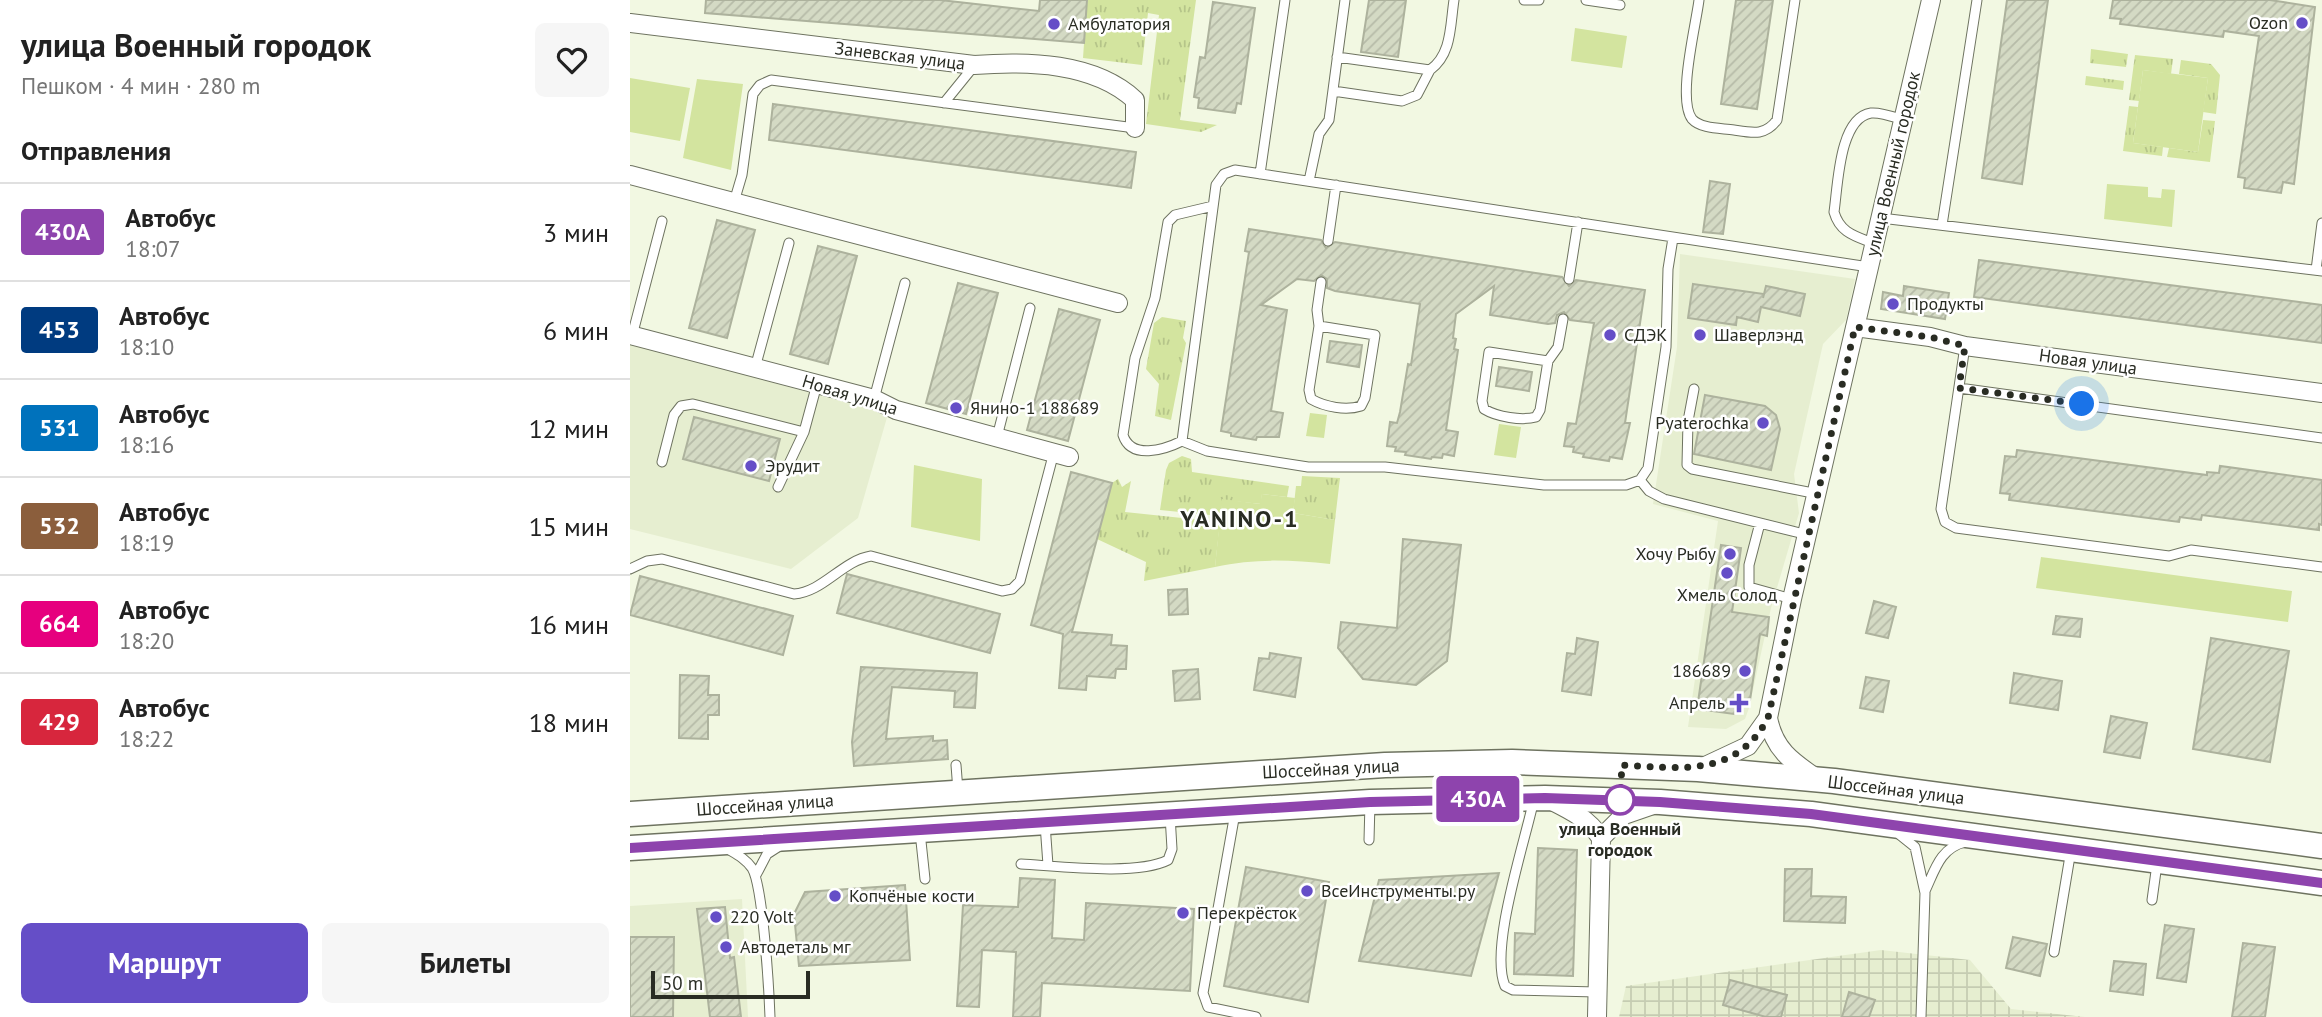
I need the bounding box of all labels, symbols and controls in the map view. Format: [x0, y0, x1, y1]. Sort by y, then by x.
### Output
place label: Ozon [2249, 11, 2288, 34]
place label: Амбулатория [1068, 12, 1170, 35]
marker: Ozon [2294, 15, 2310, 31]
marker: Амбулатория [1046, 16, 1062, 32]
text: улица Военный городок [21, 23, 371, 66]
button: heart [535, 23, 609, 97]
street label: Заневская улица [833, 36, 967, 75]
street label: улица Военный городок [1860, 69, 1925, 259]
text: Пешком · 4 мин · 280 m [21, 71, 260, 100]
text: Отправления [21, 134, 171, 167]
text: Автобус [125, 201, 216, 234]
text: 430А [35, 216, 90, 247]
text: 3 мин [543, 216, 609, 249]
text: 18:07 [125, 234, 181, 263]
place label: Продукты [1907, 292, 1984, 315]
marker: Продукты [1885, 296, 1901, 312]
text: Автобус [119, 299, 210, 332]
text: 453 [39, 314, 80, 345]
text: 6 мин [543, 314, 609, 347]
place label: СДЭК [1624, 323, 1667, 346]
place label: Шаверлэнд [1714, 323, 1804, 346]
marker: СДЭК [1602, 327, 1618, 343]
marker: Шаверлэнд [1692, 327, 1708, 343]
text: 18:10 [119, 332, 174, 361]
street label: Новая улица [2038, 343, 2139, 380]
street label: Новая улица [800, 369, 901, 420]
your location [2064, 386, 2099, 421]
place label: Янино-1 188689 [970, 396, 1099, 419]
text: Автобус [119, 397, 210, 430]
marker: Янино-1 188689 [948, 400, 964, 416]
place label: Pyaterochka [1655, 411, 1749, 434]
text: 531 [39, 412, 80, 443]
text: 12 мин [529, 412, 609, 445]
marker: Pyaterochka [1755, 415, 1771, 431]
text: 18:16 [119, 430, 174, 459]
place label: Эрудит [765, 454, 821, 477]
marker: Эрудит [743, 458, 759, 474]
text: Автобус [119, 495, 210, 528]
district label: YANINO-1 [1179, 503, 1300, 534]
text: 532 [39, 510, 80, 541]
text: 15 мин [529, 510, 609, 543]
text: 18:19 [119, 528, 174, 557]
place label: Хочу Рыбу [1635, 542, 1717, 565]
marker: Хочу Рыбу [1722, 546, 1738, 562]
marker: Хмель Солод [1719, 565, 1735, 581]
place label: Хмель Солод [1677, 583, 1778, 606]
text: Автобус [119, 593, 210, 626]
text: 664 [39, 608, 80, 639]
text: 16 мин [529, 608, 609, 641]
text: 18:20 [119, 626, 174, 655]
place label: 186689 [1672, 659, 1731, 682]
marker: 186689 [1737, 663, 1753, 679]
text: Автобус [119, 691, 210, 724]
place label: Апрель [1669, 691, 1725, 714]
marker: Апрель [1731, 695, 1747, 711]
text: 429 [39, 706, 80, 737]
text: 18 мин [529, 706, 609, 739]
text: 18:22 [119, 724, 174, 753]
street label: Шоссейная улица [1262, 753, 1400, 784]
street label: Шоссейная улица [1826, 770, 1966, 809]
line badge: 430А [1429, 776, 1527, 822]
text: 430А [1450, 783, 1506, 814]
marker: улица Военный городок [1605, 785, 1635, 815]
street label: Шоссейная улица [696, 788, 834, 821]
place label: улица Военный городок [1558, 817, 1681, 861]
place label: ВсеИнструменты.ру [1321, 879, 1476, 902]
marker: ВсеИнструменты.ру [1299, 883, 1315, 899]
place label: Копчёные кости [849, 884, 974, 907]
marker: Копчёные кости [827, 888, 843, 904]
place label: Перекрёсток [1197, 901, 1298, 924]
place label: 220 Volt [730, 905, 794, 928]
marker: Перекрёсток [1175, 905, 1191, 921]
marker: 220 Volt [708, 909, 724, 925]
button: Маршрут [21, 923, 308, 1003]
button: Билеты [322, 923, 609, 1003]
place label: Автодеталь мг [740, 935, 851, 958]
marker: Автодеталь мг [718, 939, 734, 955]
scale bar [651, 968, 810, 1000]
text: 50 m [662, 971, 703, 995]

